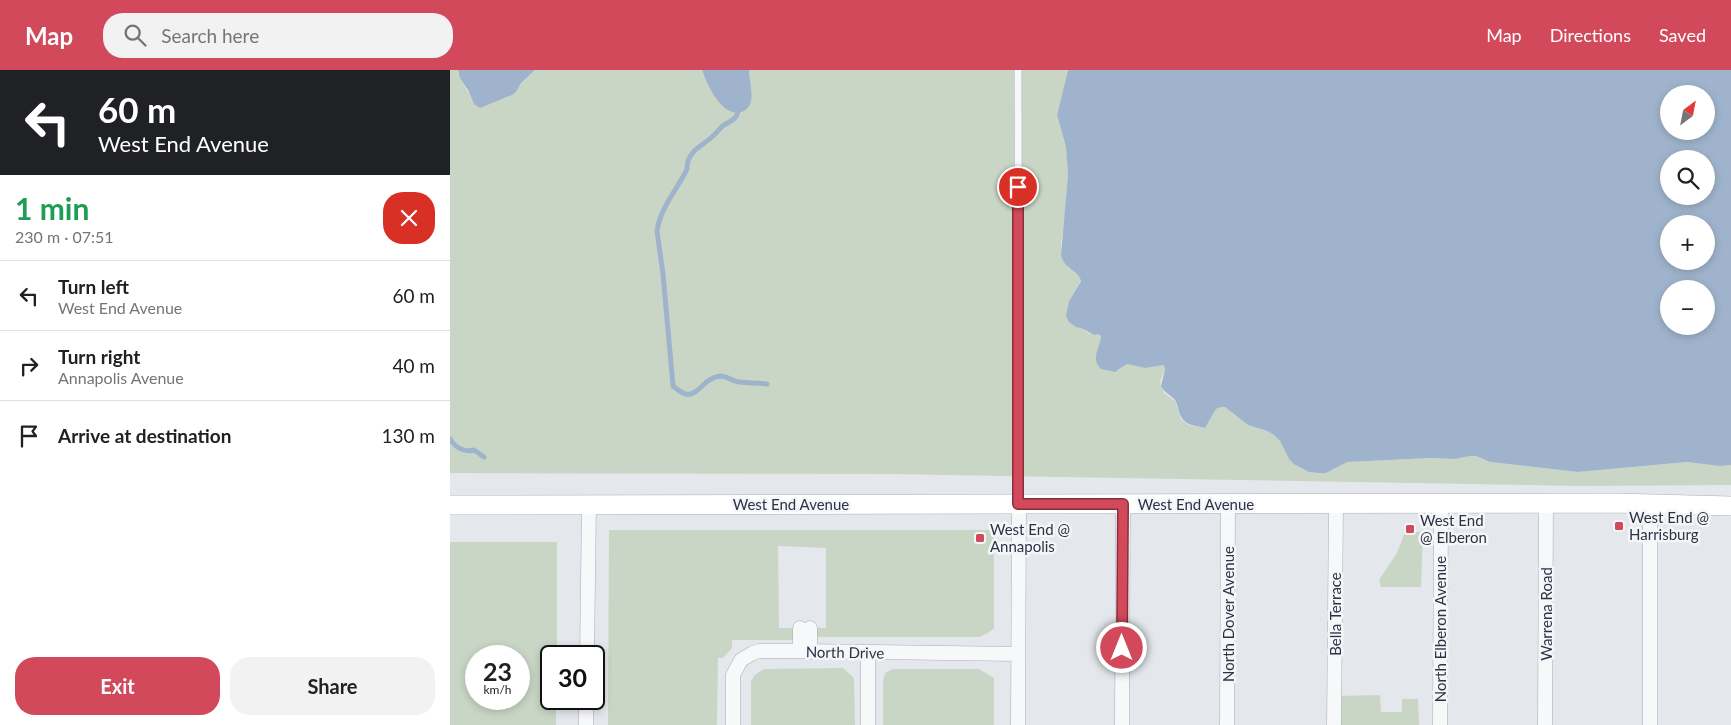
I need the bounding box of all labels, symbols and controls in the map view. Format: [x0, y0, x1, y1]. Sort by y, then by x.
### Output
search box [103, 13, 453, 58]
text: Map [25, 21, 73, 50]
icon: search [121, 21, 149, 49]
text: Search here [161, 24, 259, 47]
text: Map [1486, 24, 1522, 46]
text: Directions [1550, 24, 1631, 46]
text: Saved [1659, 24, 1706, 46]
north arrow [1660, 85, 1715, 140]
map controls [1660, 85, 1715, 335]
text: 60 m [98, 88, 176, 130]
icon: left [15, 90, 80, 155]
text: West End Avenue [98, 130, 269, 157]
button: search [1660, 150, 1715, 205]
pin [997, 166, 1039, 208]
icon: arrive [1004, 173, 1032, 201]
text: 1 min [15, 190, 89, 226]
button: close [383, 192, 435, 244]
button: + [1660, 215, 1715, 270]
text: 230 m · 07:51 [15, 227, 114, 246]
text: Turn left [58, 275, 129, 298]
button: − [1660, 280, 1715, 335]
icon: left [15, 282, 43, 310]
text: 60 m [392, 284, 435, 307]
text: West End Avenue [58, 298, 182, 317]
text: Turn right [58, 345, 140, 368]
icon: right [15, 352, 43, 380]
text: 40 m [392, 354, 435, 377]
text: Annapolis Avenue [58, 368, 184, 387]
icon: arrive [15, 422, 43, 450]
text: Arrive at destination [58, 424, 231, 447]
text: 130 m [381, 424, 435, 447]
street label: West End Avenue [733, 495, 849, 513]
street label: West End Avenue [1138, 495, 1254, 513]
place label: West End @ Harrisburg [1629, 508, 1709, 543]
place label: West End @ Elberon [1420, 511, 1487, 546]
place label: West End @ Annapolis [990, 520, 1070, 555]
marker: West End @ Harrisburg [1613, 520, 1625, 532]
marker: West End @ Elberon [1404, 523, 1416, 535]
marker: West End @ Annapolis [974, 532, 986, 544]
street label: North Dover Avenue [1219, 546, 1237, 682]
street label: North Elberon Avenue [1431, 556, 1449, 702]
street label: Warrena Road [1537, 567, 1555, 661]
street label: Bella Terrace [1326, 572, 1344, 656]
position arrow [1095, 621, 1147, 673]
street label: North Drive [806, 642, 884, 662]
speed limit sign: 30 [540, 645, 605, 710]
text: 23 [483, 656, 512, 686]
button: Exit [15, 657, 220, 715]
button: Share [230, 657, 435, 715]
text: km/h [483, 682, 512, 697]

